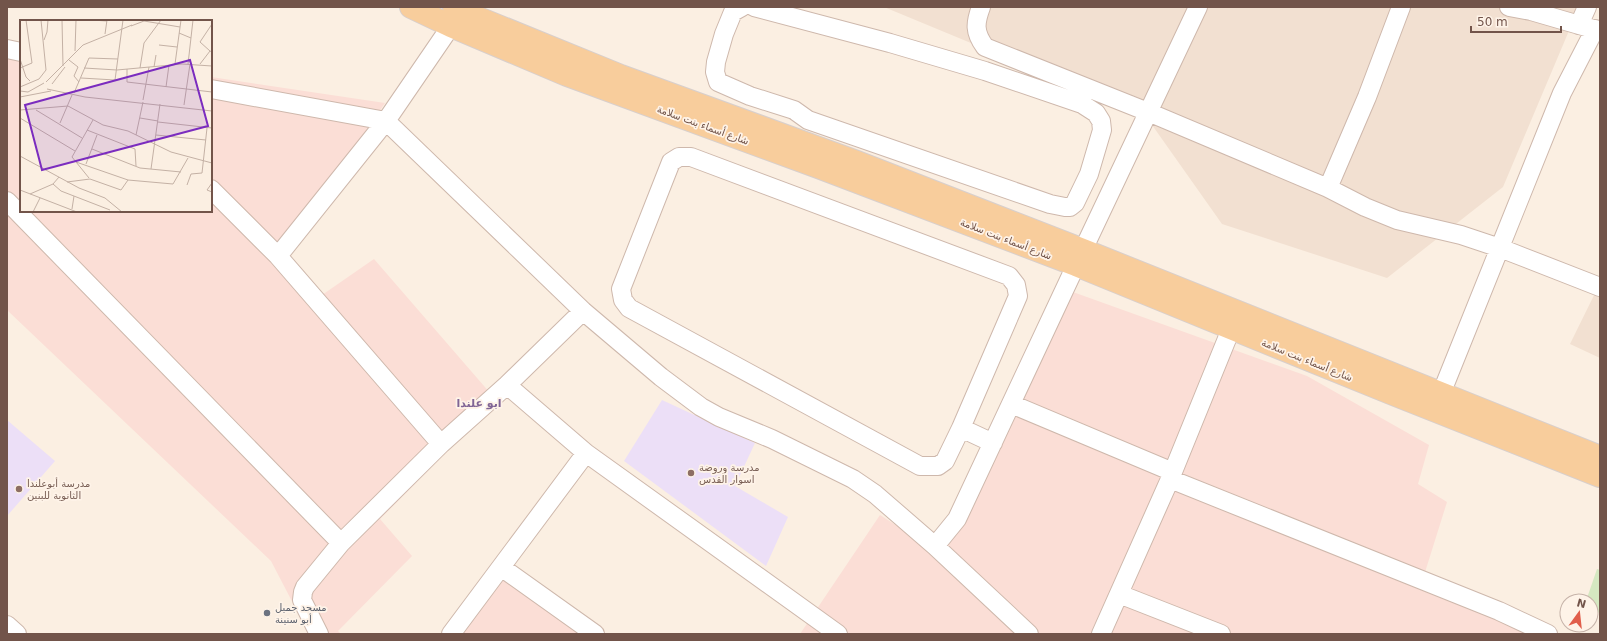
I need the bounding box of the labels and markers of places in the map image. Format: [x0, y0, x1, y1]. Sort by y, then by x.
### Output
place label: مدرسة وروضة اسوار القدس [699, 462, 760, 485]
marker: مدرسة وروضة اسوار القدس [686, 468, 696, 478]
place label: مدرسة أبوعلندا الثانوية للبنين [27, 477, 90, 501]
marker: مدرسة أبوعلندا الثانوية للبنين [14, 484, 24, 494]
place label: مسجد جميل أبو سنينة [275, 602, 327, 625]
marker: مسجد جميل أبو سنينة [262, 608, 272, 618]

